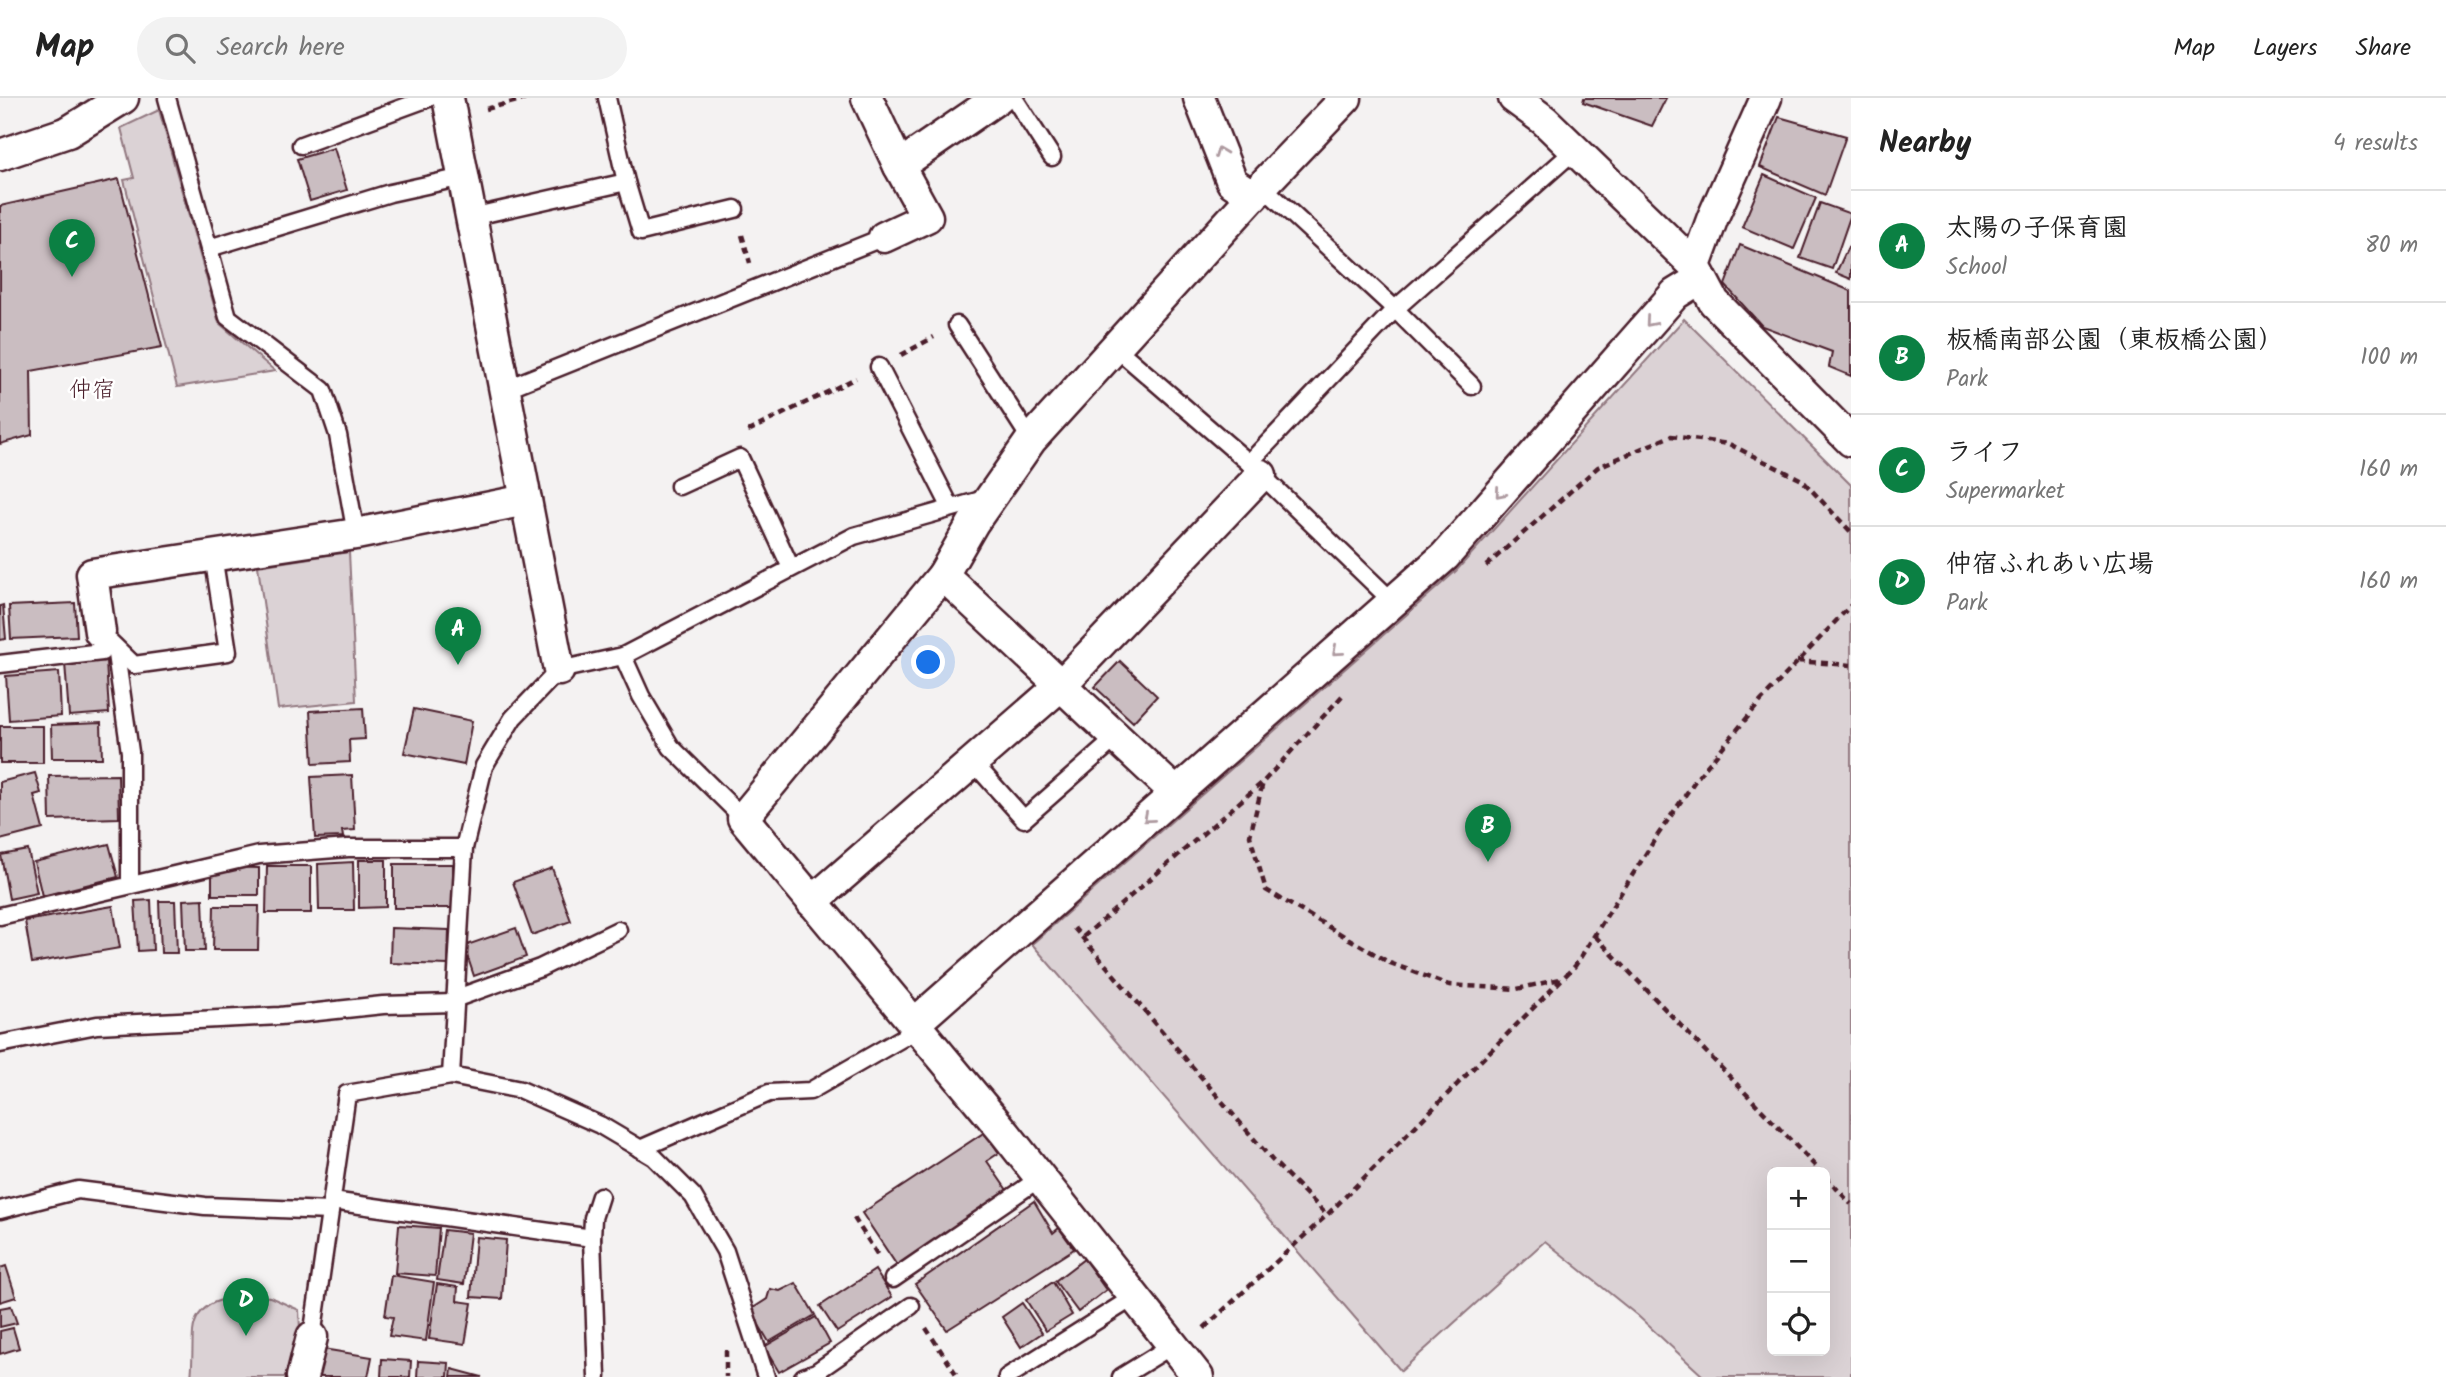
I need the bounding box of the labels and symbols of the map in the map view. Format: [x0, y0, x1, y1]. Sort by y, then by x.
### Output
one-way arrow [1215, 146, 1229, 158]
pin: C [49, 219, 95, 277]
one-way arrow [1646, 314, 1658, 327]
district label: 仲宿 [69, 373, 115, 409]
one-way arrow [1496, 485, 1508, 498]
pin: A [435, 607, 481, 665]
one-way arrow [1332, 643, 1345, 655]
your location [911, 645, 945, 679]
pin: B [1465, 804, 1511, 862]
one-way arrow [1143, 810, 1156, 822]
pin: D [223, 1278, 269, 1336]

